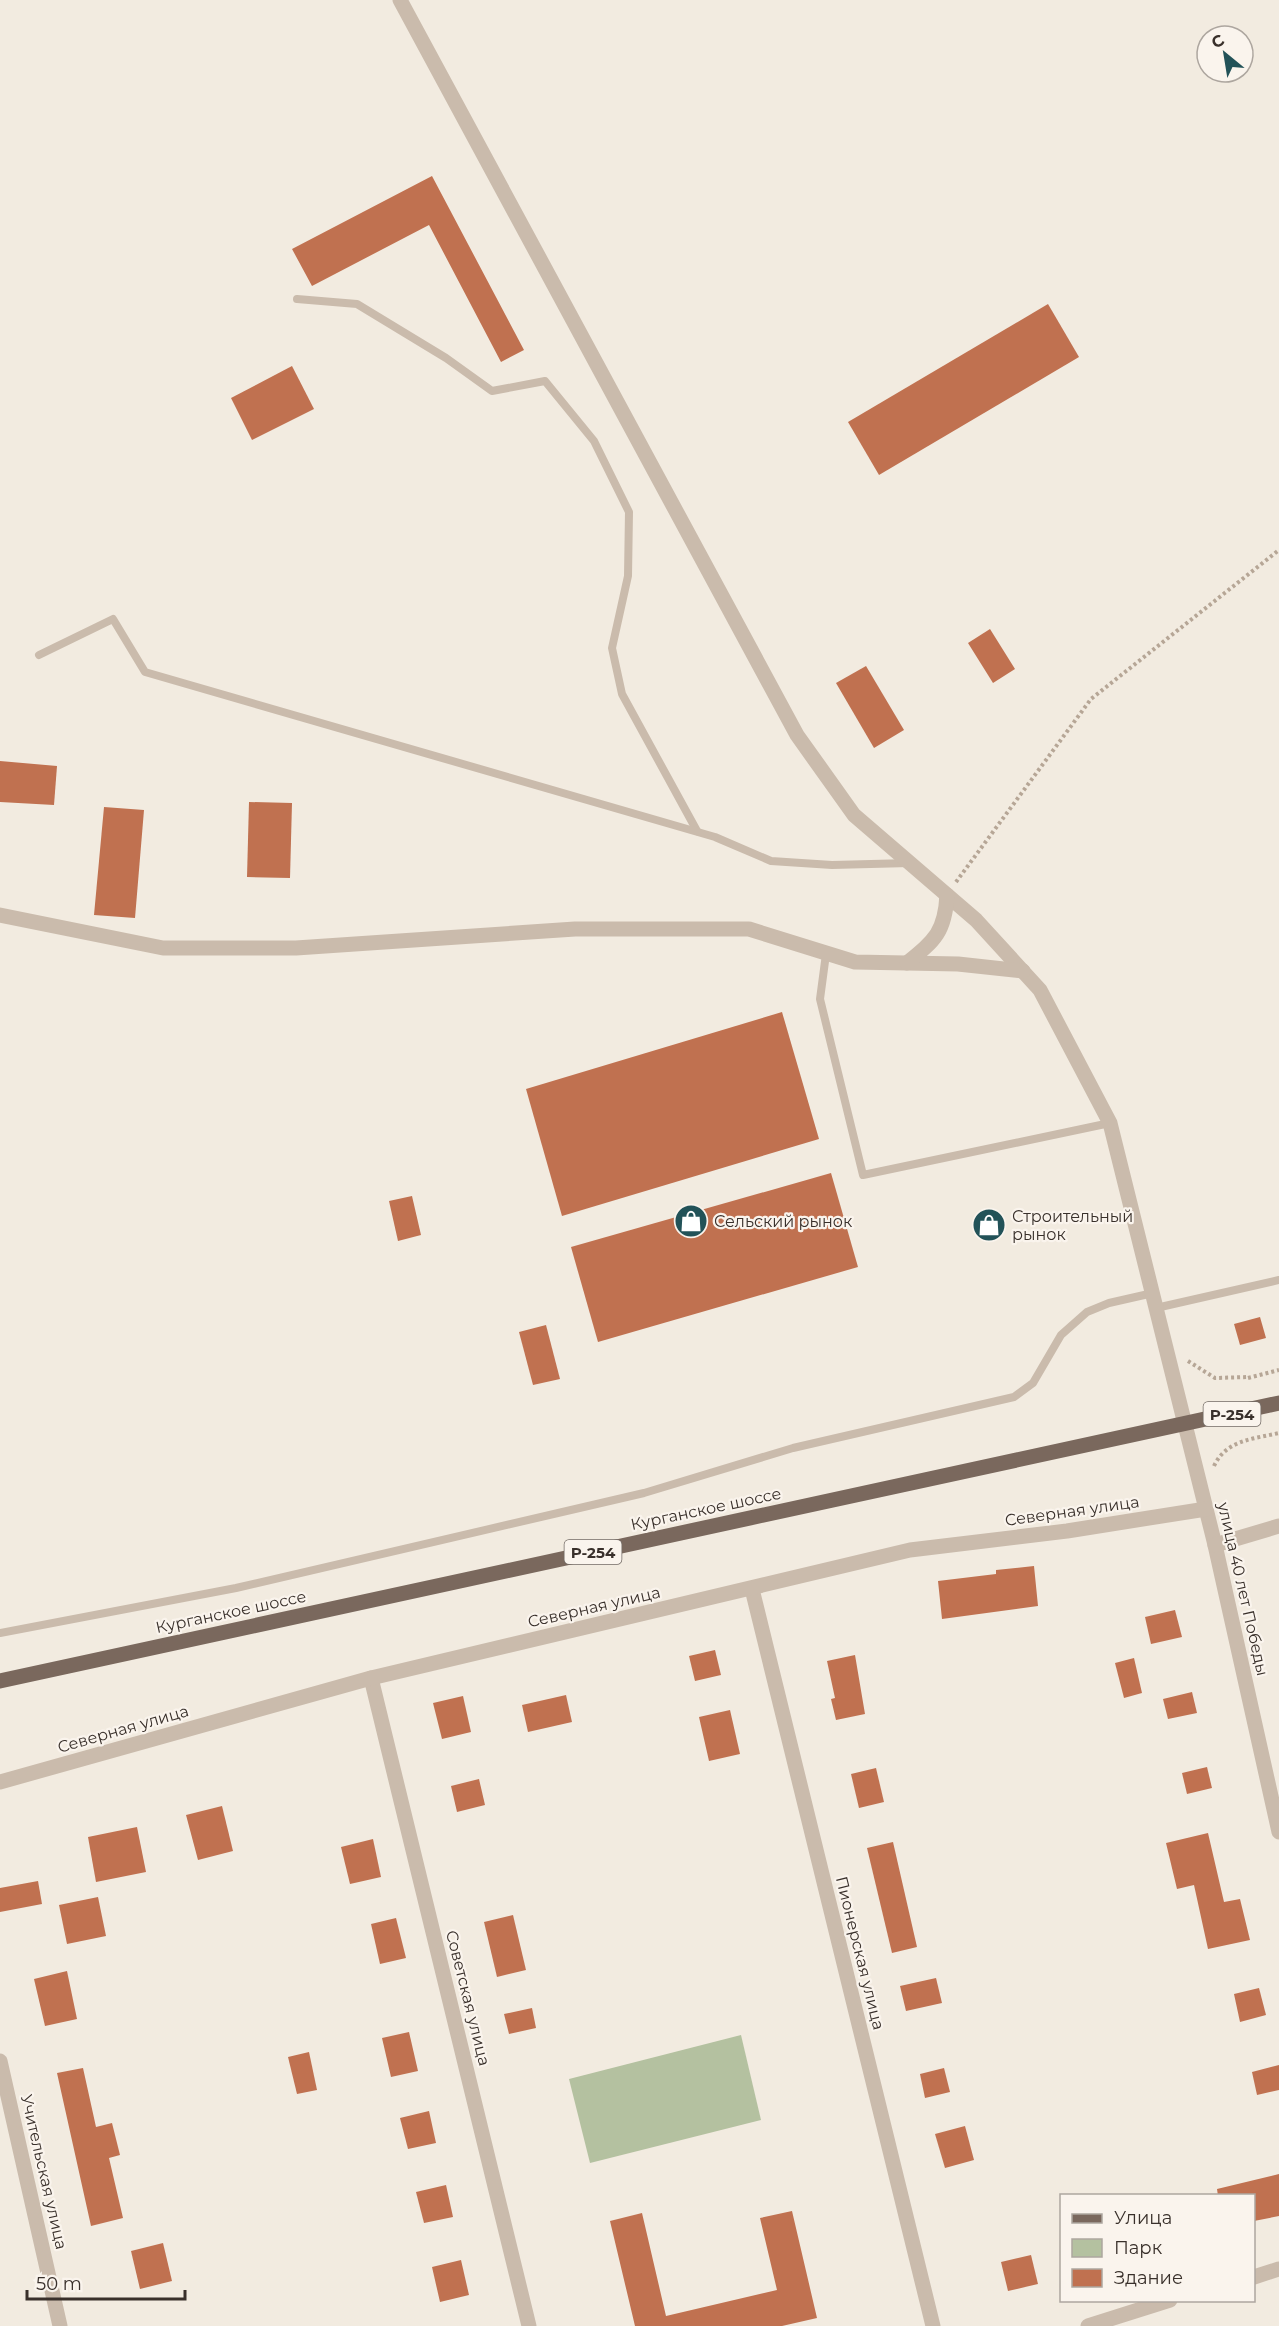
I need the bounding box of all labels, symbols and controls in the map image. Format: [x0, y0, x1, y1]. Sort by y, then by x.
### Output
north arrow [1195, 24, 1255, 84]
text: С [1208, 30, 1228, 53]
shop icon: Сельский рынок [673, 1203, 709, 1239]
shop icon: Строительный рынок [971, 1207, 1007, 1243]
place label: Строительный рынок [1012, 1207, 1133, 1244]
place label: Сельский рынок [714, 1212, 853, 1231]
road number: Р-254 [1204, 1402, 1260, 1426]
street label: Курганское шоссе [629, 1484, 783, 1534]
street label: Северная улица [1004, 1492, 1140, 1530]
street label: улица 40 лет Победы [1214, 1499, 1272, 1678]
road number: Р-254 [564, 1540, 622, 1564]
street label: Северная улица [526, 1582, 662, 1632]
street label: Курганское шоссе [154, 1587, 308, 1637]
street label: Северная улица [55, 1701, 191, 1757]
street label: Пионерская улица [832, 1874, 888, 2032]
street label: Советская улица [442, 1928, 494, 2068]
street label: Учительская улица [17, 2093, 71, 2251]
legend [1060, 2194, 1255, 2302]
text: Улица [1114, 2207, 1172, 2229]
text: Парк [1114, 2237, 1163, 2259]
scale bar [27, 2263, 184, 2301]
text: Здание [1114, 2267, 1183, 2289]
text: 50 m [36, 2273, 82, 2295]

